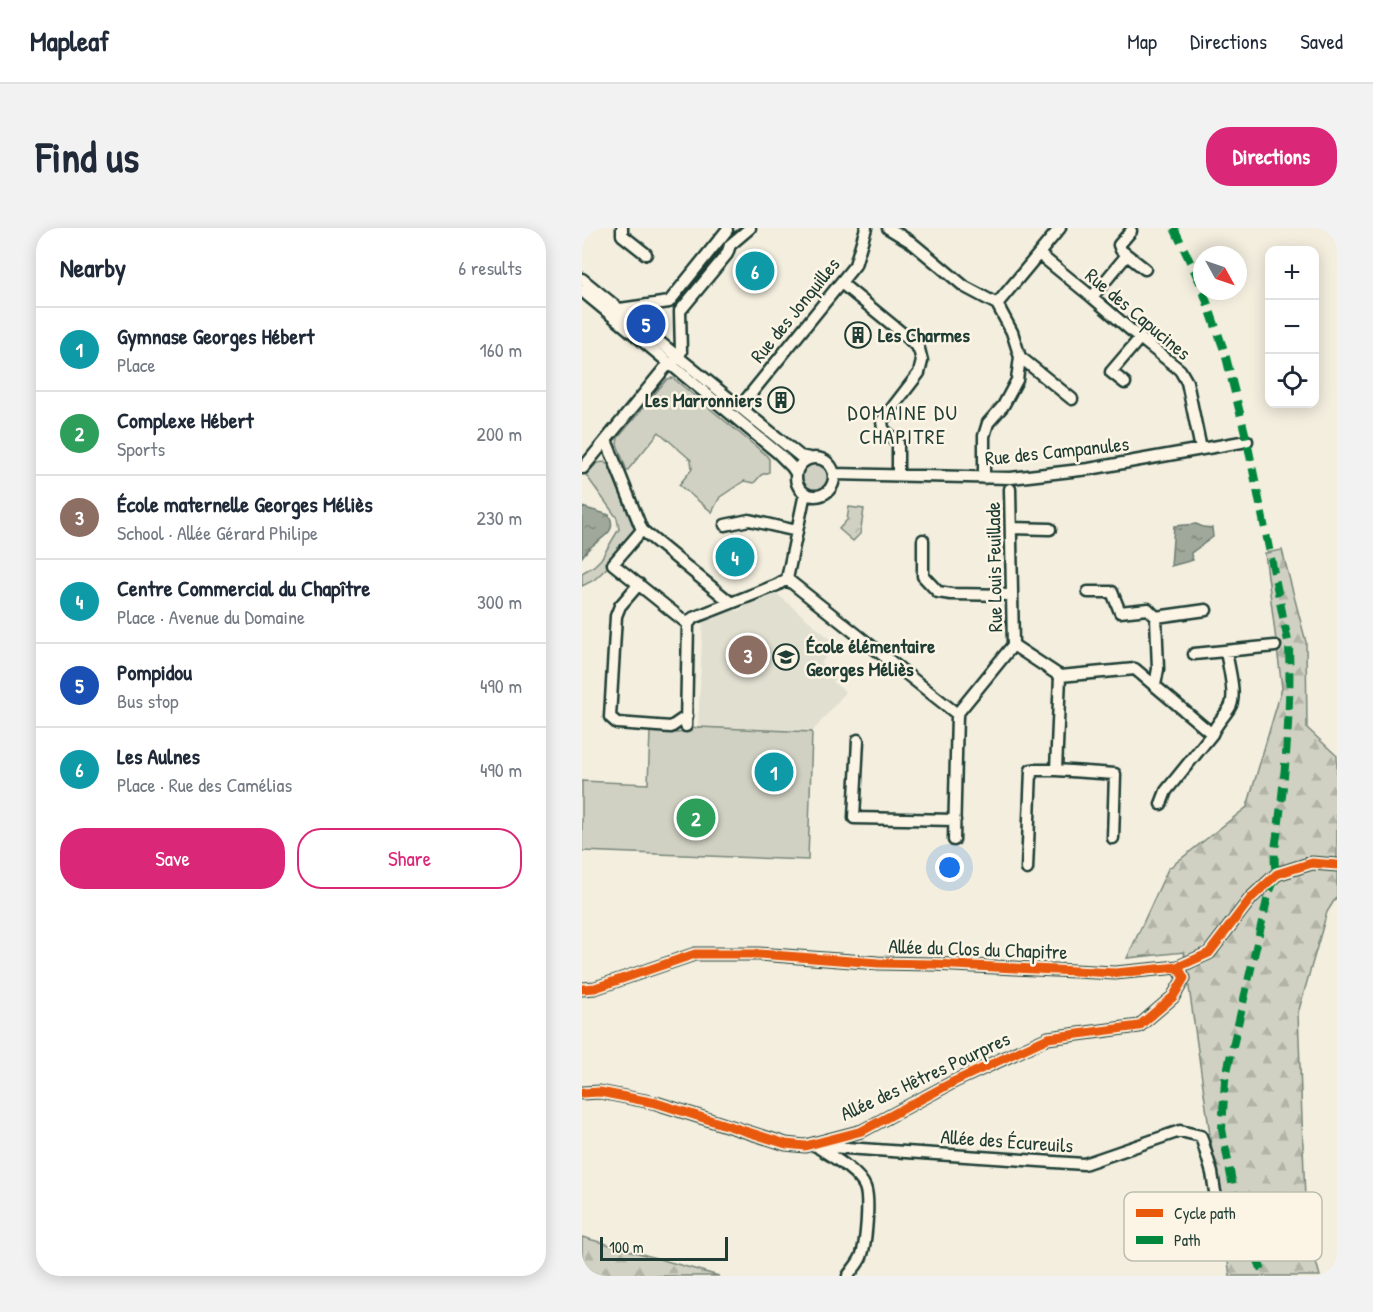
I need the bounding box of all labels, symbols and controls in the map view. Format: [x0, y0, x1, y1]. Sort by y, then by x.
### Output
text: Mapleaf [30, 22, 109, 60]
text: Map [1127, 27, 1157, 56]
text: Directions [1190, 27, 1267, 56]
text: Saved [1300, 27, 1343, 56]
button: Directions [1206, 127, 1337, 186]
text: Find us [36, 128, 139, 185]
north arrow [1193, 246, 1247, 300]
map controls [1265, 246, 1319, 408]
button: + [1265, 246, 1319, 300]
pin: 6 [736, 248, 774, 294]
text: Nearby [60, 250, 126, 285]
street label: Rue des Jonquilles [744, 251, 846, 368]
text: 6 results [458, 254, 522, 281]
street label: Rue des Capucines [1080, 261, 1197, 366]
button: − [1265, 300, 1319, 354]
pin: 5 [626, 302, 666, 346]
building icon: Les Charmes [843, 320, 873, 350]
text: Gymnase Georges Hébert [117, 321, 314, 351]
place label: Les Charmes [878, 321, 970, 348]
text: 1 [76, 336, 83, 363]
text: 160 m [480, 336, 522, 363]
text: Place [117, 351, 156, 378]
button: locate [1265, 354, 1319, 408]
building icon: Les Marronniers [766, 385, 796, 415]
place label: Les Marronniers [645, 386, 762, 413]
district label: DOMAINE DU CHAPITRE [847, 398, 959, 451]
text: Complexe Hébert [117, 405, 254, 435]
text: 2 [75, 420, 84, 447]
text: 200 m [477, 420, 522, 447]
street label: Rue des Campanules [984, 429, 1131, 471]
text: Sports [117, 435, 165, 462]
text: École maternelle Georges Méliès [117, 489, 373, 519]
street label: Rue Louis Feuillade [979, 502, 1008, 632]
text: 3 [75, 504, 84, 531]
text: 230 m [477, 504, 522, 531]
text: School · Allée Gérard Philipe [117, 519, 318, 546]
pin: 4 [716, 534, 754, 580]
text: Centre Commercial du Chapître [117, 573, 370, 603]
text: 4 [76, 588, 83, 615]
text: 300 m [477, 588, 522, 615]
text: Place · Avenue du Domaine [117, 603, 305, 630]
pin: 3 [728, 632, 768, 678]
place label: École élémentaire Georges Méliès [806, 632, 935, 683]
school or university icon: École élémentaire Georges Méliès [771, 642, 801, 672]
text: Pompidou [117, 657, 192, 687]
text: 5 [75, 672, 84, 699]
text: 490 m [480, 672, 522, 699]
text: Bus stop [117, 687, 179, 714]
text: Les Aulnes [117, 741, 200, 771]
pin: 1 [754, 750, 794, 794]
text: 6 [76, 756, 83, 783]
text: 490 m [480, 756, 522, 783]
text: Place · Rue des Camélias [117, 771, 292, 798]
pin: 2 [676, 796, 716, 840]
button: Save [60, 828, 285, 889]
button: Share [297, 828, 522, 889]
your location [935, 853, 964, 882]
street label: Allée du Clos du Chapitre [888, 932, 1068, 965]
street label: Allée des Hêtres Pourpres [836, 1024, 1014, 1127]
street label: Allée des Écureuils [940, 1122, 1074, 1159]
legend [1124, 1192, 1322, 1261]
text: Cycle path [1174, 1202, 1236, 1224]
text: Path [1174, 1229, 1200, 1251]
scale bar [600, 1234, 728, 1262]
text: 100 m [609, 1236, 644, 1258]

